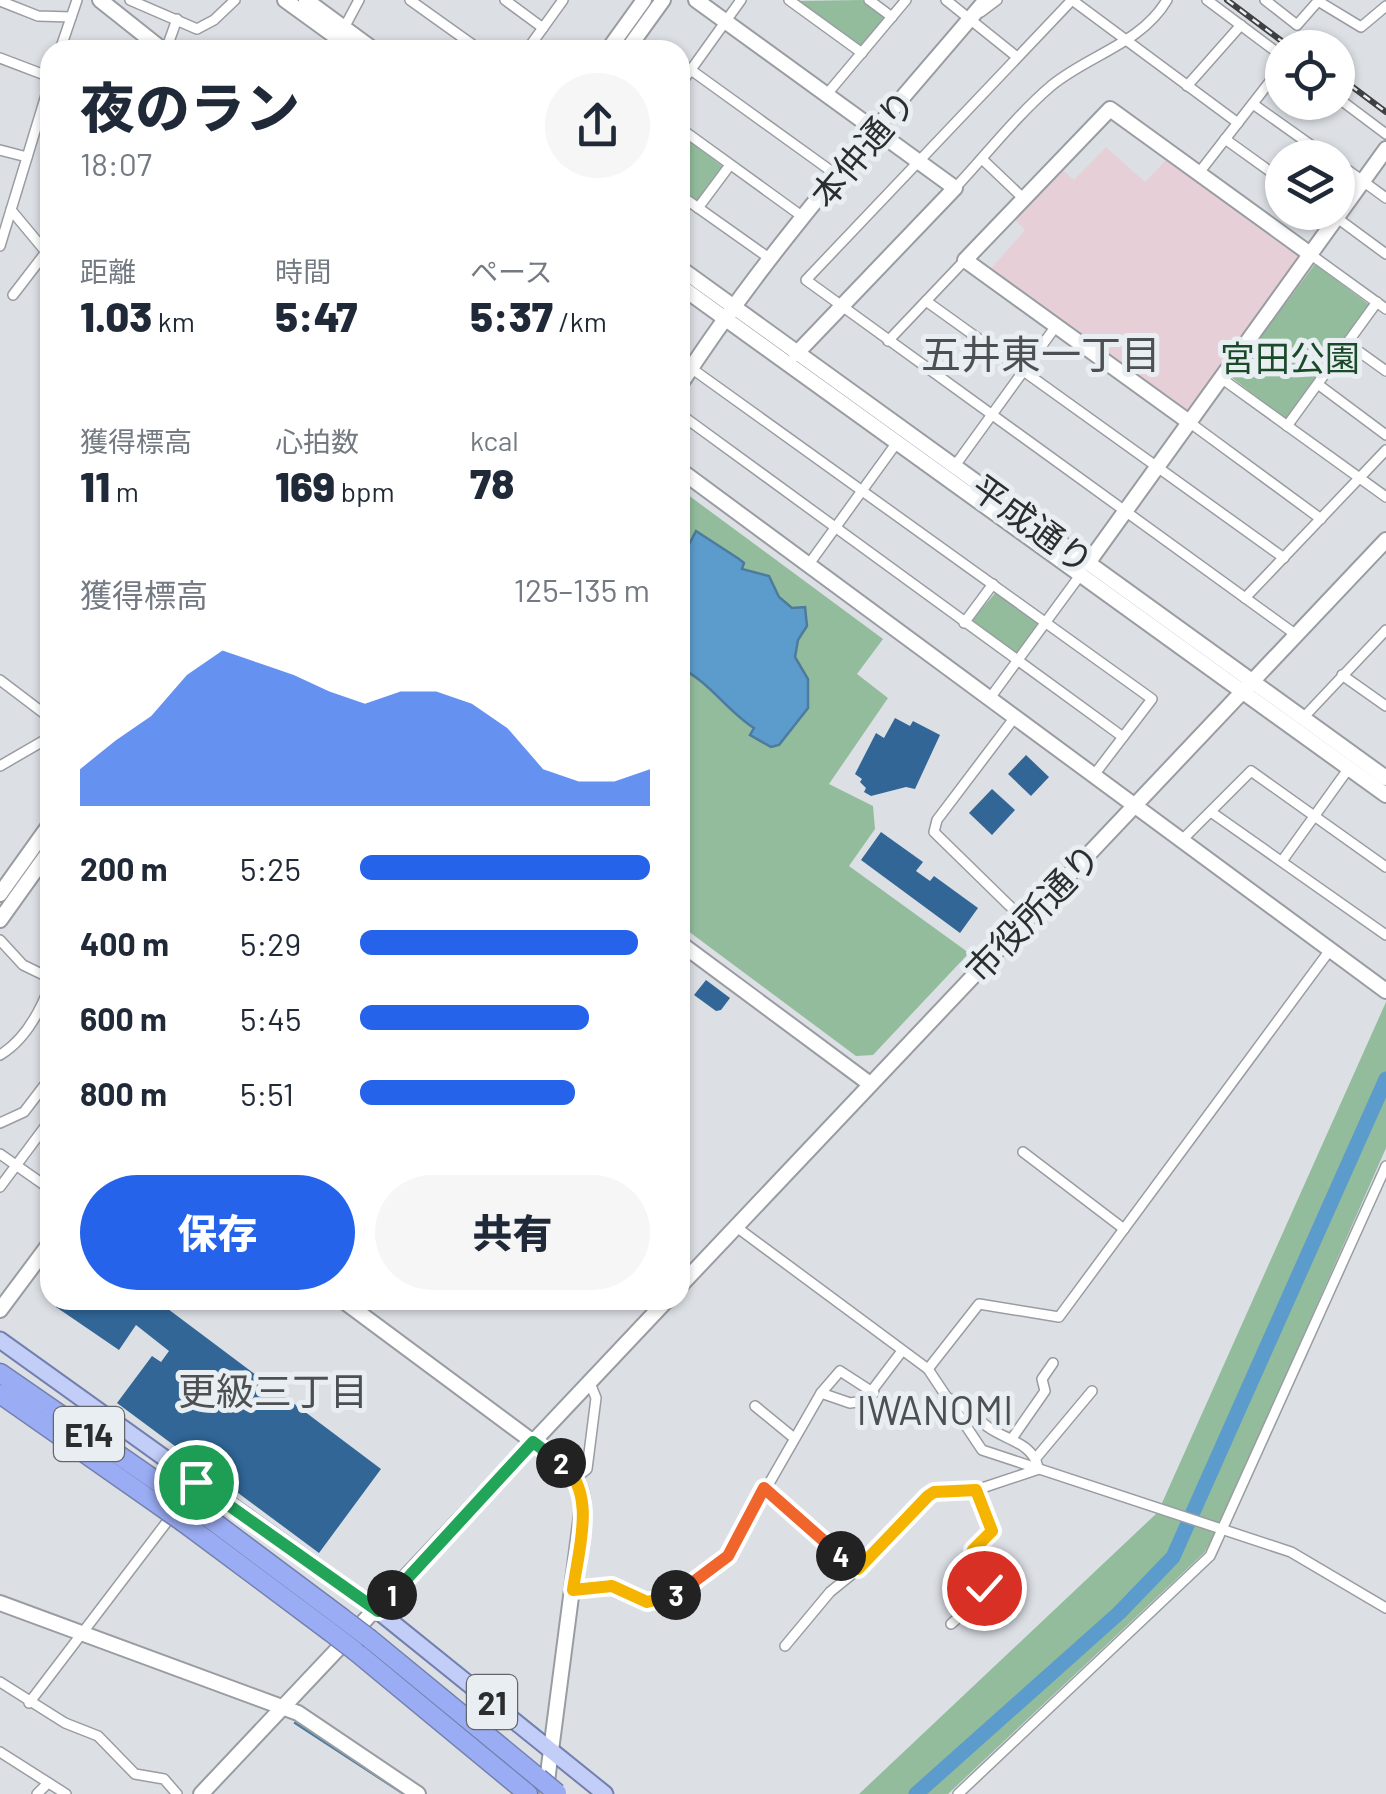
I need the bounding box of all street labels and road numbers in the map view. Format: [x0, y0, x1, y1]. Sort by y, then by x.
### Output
street label: 本仲通り [801, 81, 923, 215]
street label: 平成通り [964, 465, 1102, 581]
street label: 市役所通り [956, 834, 1108, 990]
road number: E14 [54, 1407, 124, 1461]
road number: 21 [467, 1675, 517, 1729]

